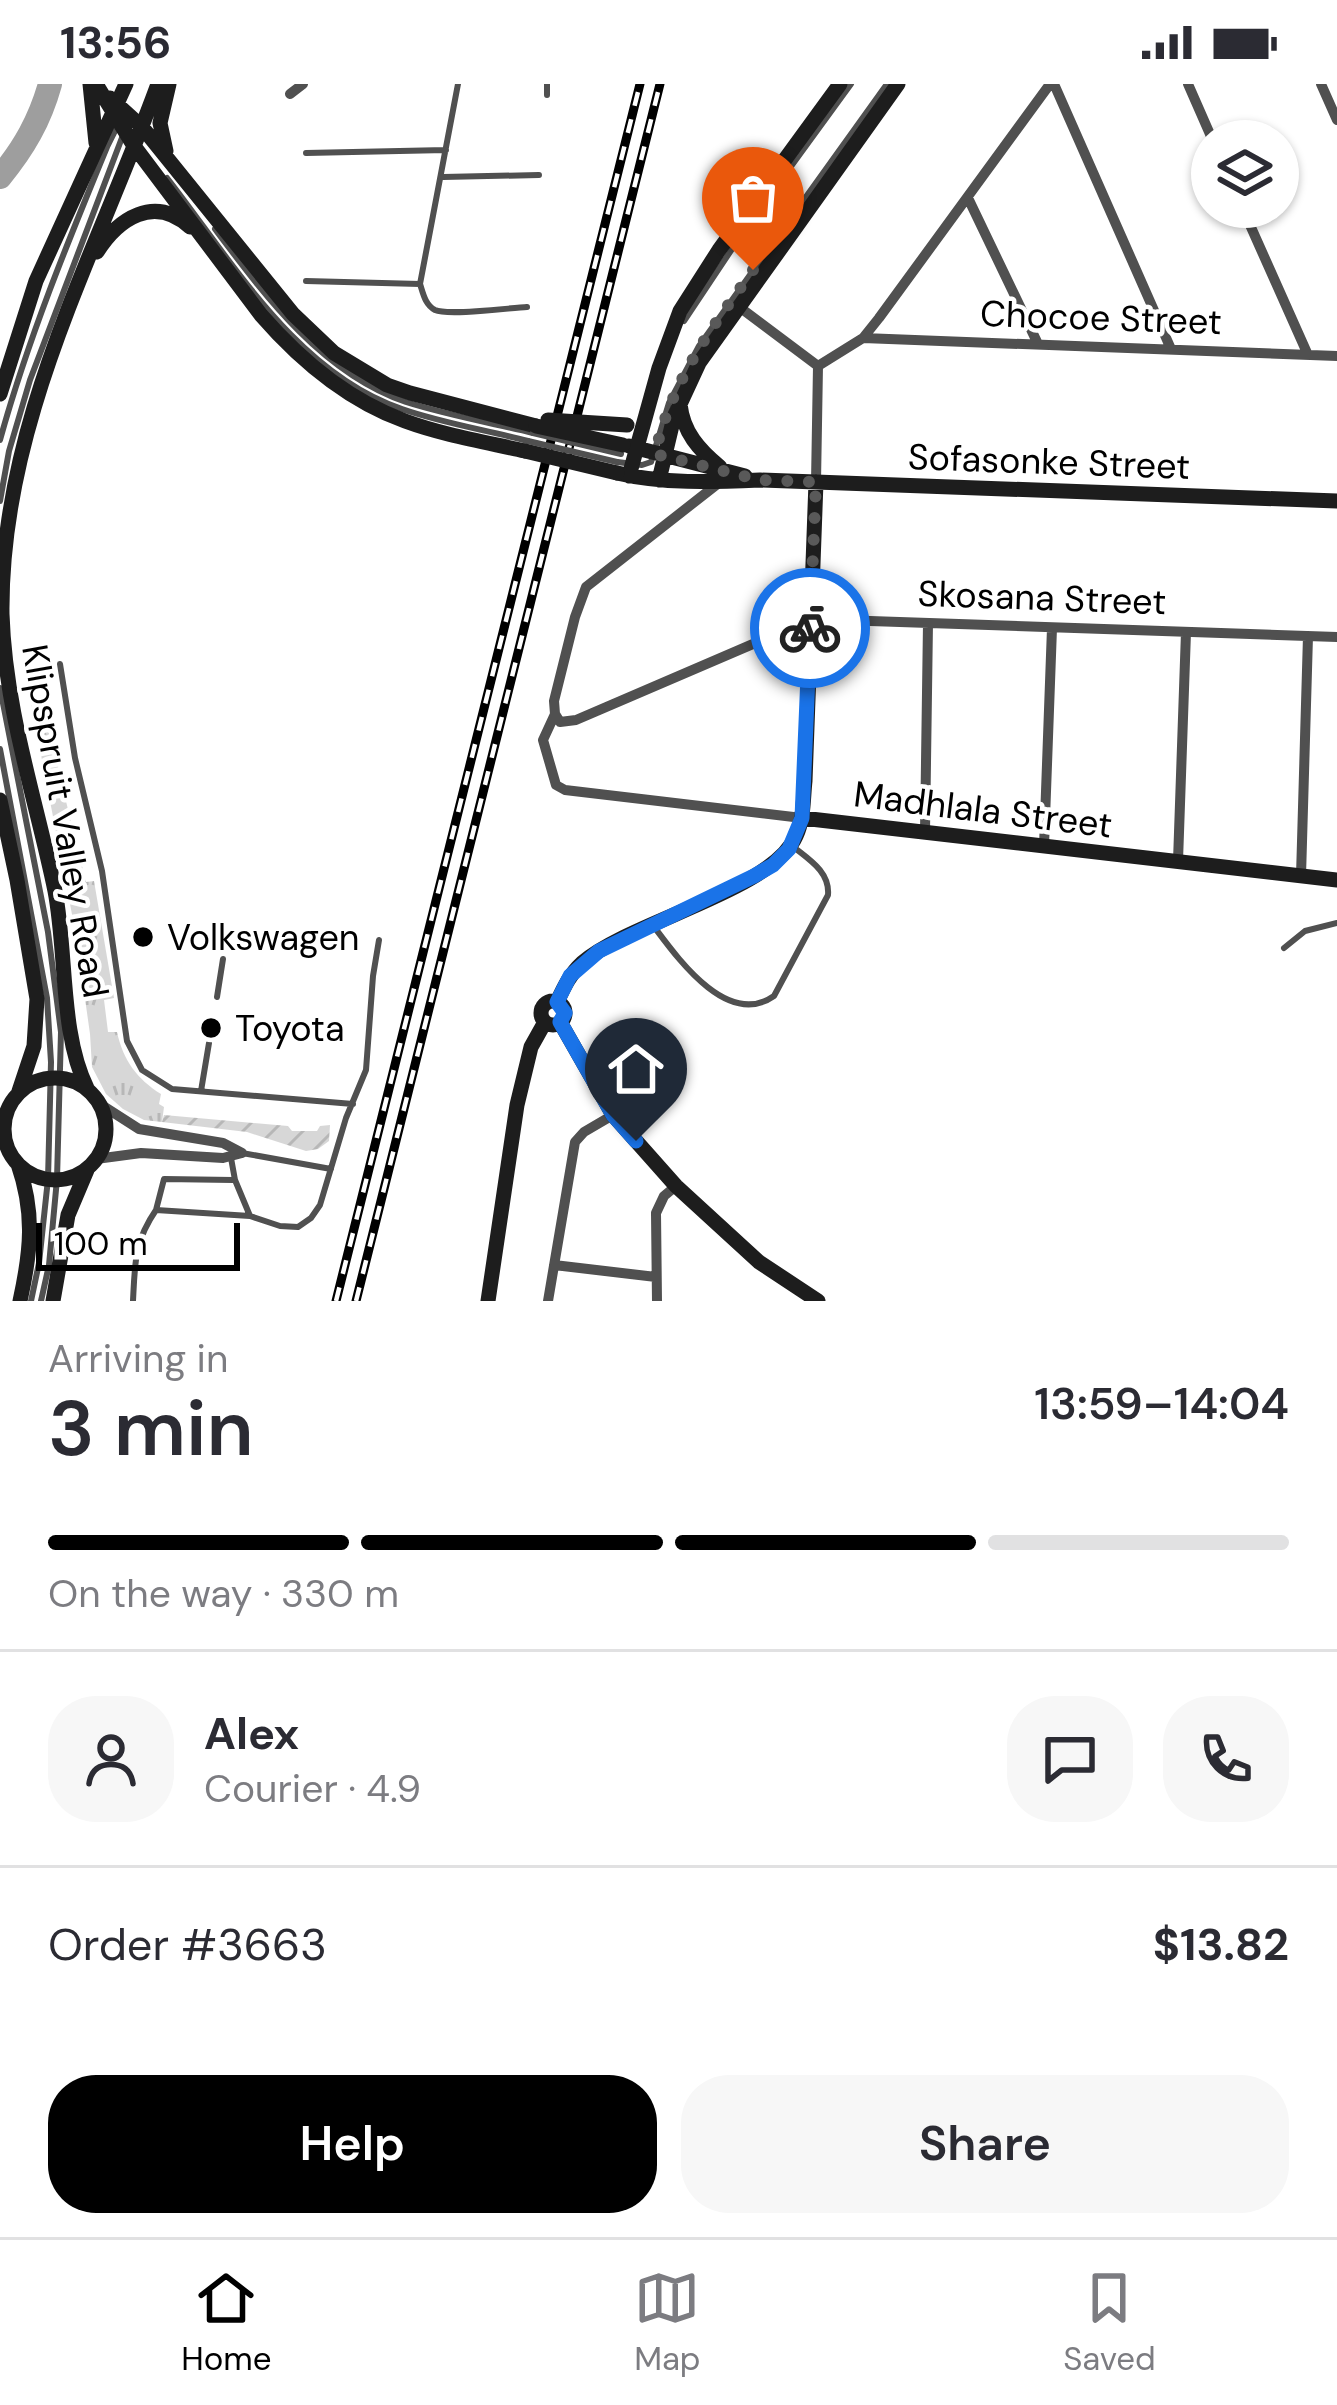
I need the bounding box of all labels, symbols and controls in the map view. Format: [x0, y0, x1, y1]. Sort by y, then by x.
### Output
text: 13:56 [60, 13, 171, 72]
map controls [1191, 120, 1299, 228]
button: layers [1191, 120, 1299, 228]
pin [702, 147, 804, 270]
icon: bag [720, 165, 786, 231]
street label: Chocoe Street [979, 290, 1223, 345]
street label: Sofasonke Street [907, 433, 1191, 490]
courier [750, 568, 870, 688]
street label: Skosana Street [917, 570, 1167, 625]
icon: bike [777, 595, 843, 661]
street label: Klipspruit Valley Road [11, 641, 120, 1001]
street label: Madhlala Street [851, 770, 1115, 849]
place label: Volkswagen [167, 914, 360, 961]
marker: Volkswagen [130, 924, 156, 950]
place label: Toyota [235, 1005, 345, 1052]
marker: Toyota [198, 1015, 224, 1041]
pin [585, 1018, 687, 1141]
icon: home [603, 1036, 669, 1102]
scale bar [36, 1217, 240, 1270]
text: 100 m [54, 1222, 148, 1265]
text: Arriving in [48, 1333, 228, 1384]
text: 13:59–14:04 [1034, 1374, 1289, 1433]
text: 3 min [48, 1378, 254, 1479]
text: On the way · 330 m [48, 1568, 399, 1619]
button: person [48, 1696, 174, 1822]
button: chat [1007, 1696, 1133, 1822]
button: phone [1163, 1696, 1289, 1822]
text: Alex [204, 1704, 299, 1763]
text: Courier · 4.9 [204, 1763, 421, 1814]
text: Order #3663 [48, 1915, 327, 1974]
text: $13.82 [1153, 1915, 1289, 1974]
button: Help [48, 2075, 657, 2213]
button: Share [681, 2075, 1289, 2213]
tab: Home [181, 2265, 272, 2380]
tab: Map [634, 2265, 701, 2380]
tab: Saved [1063, 2265, 1156, 2380]

